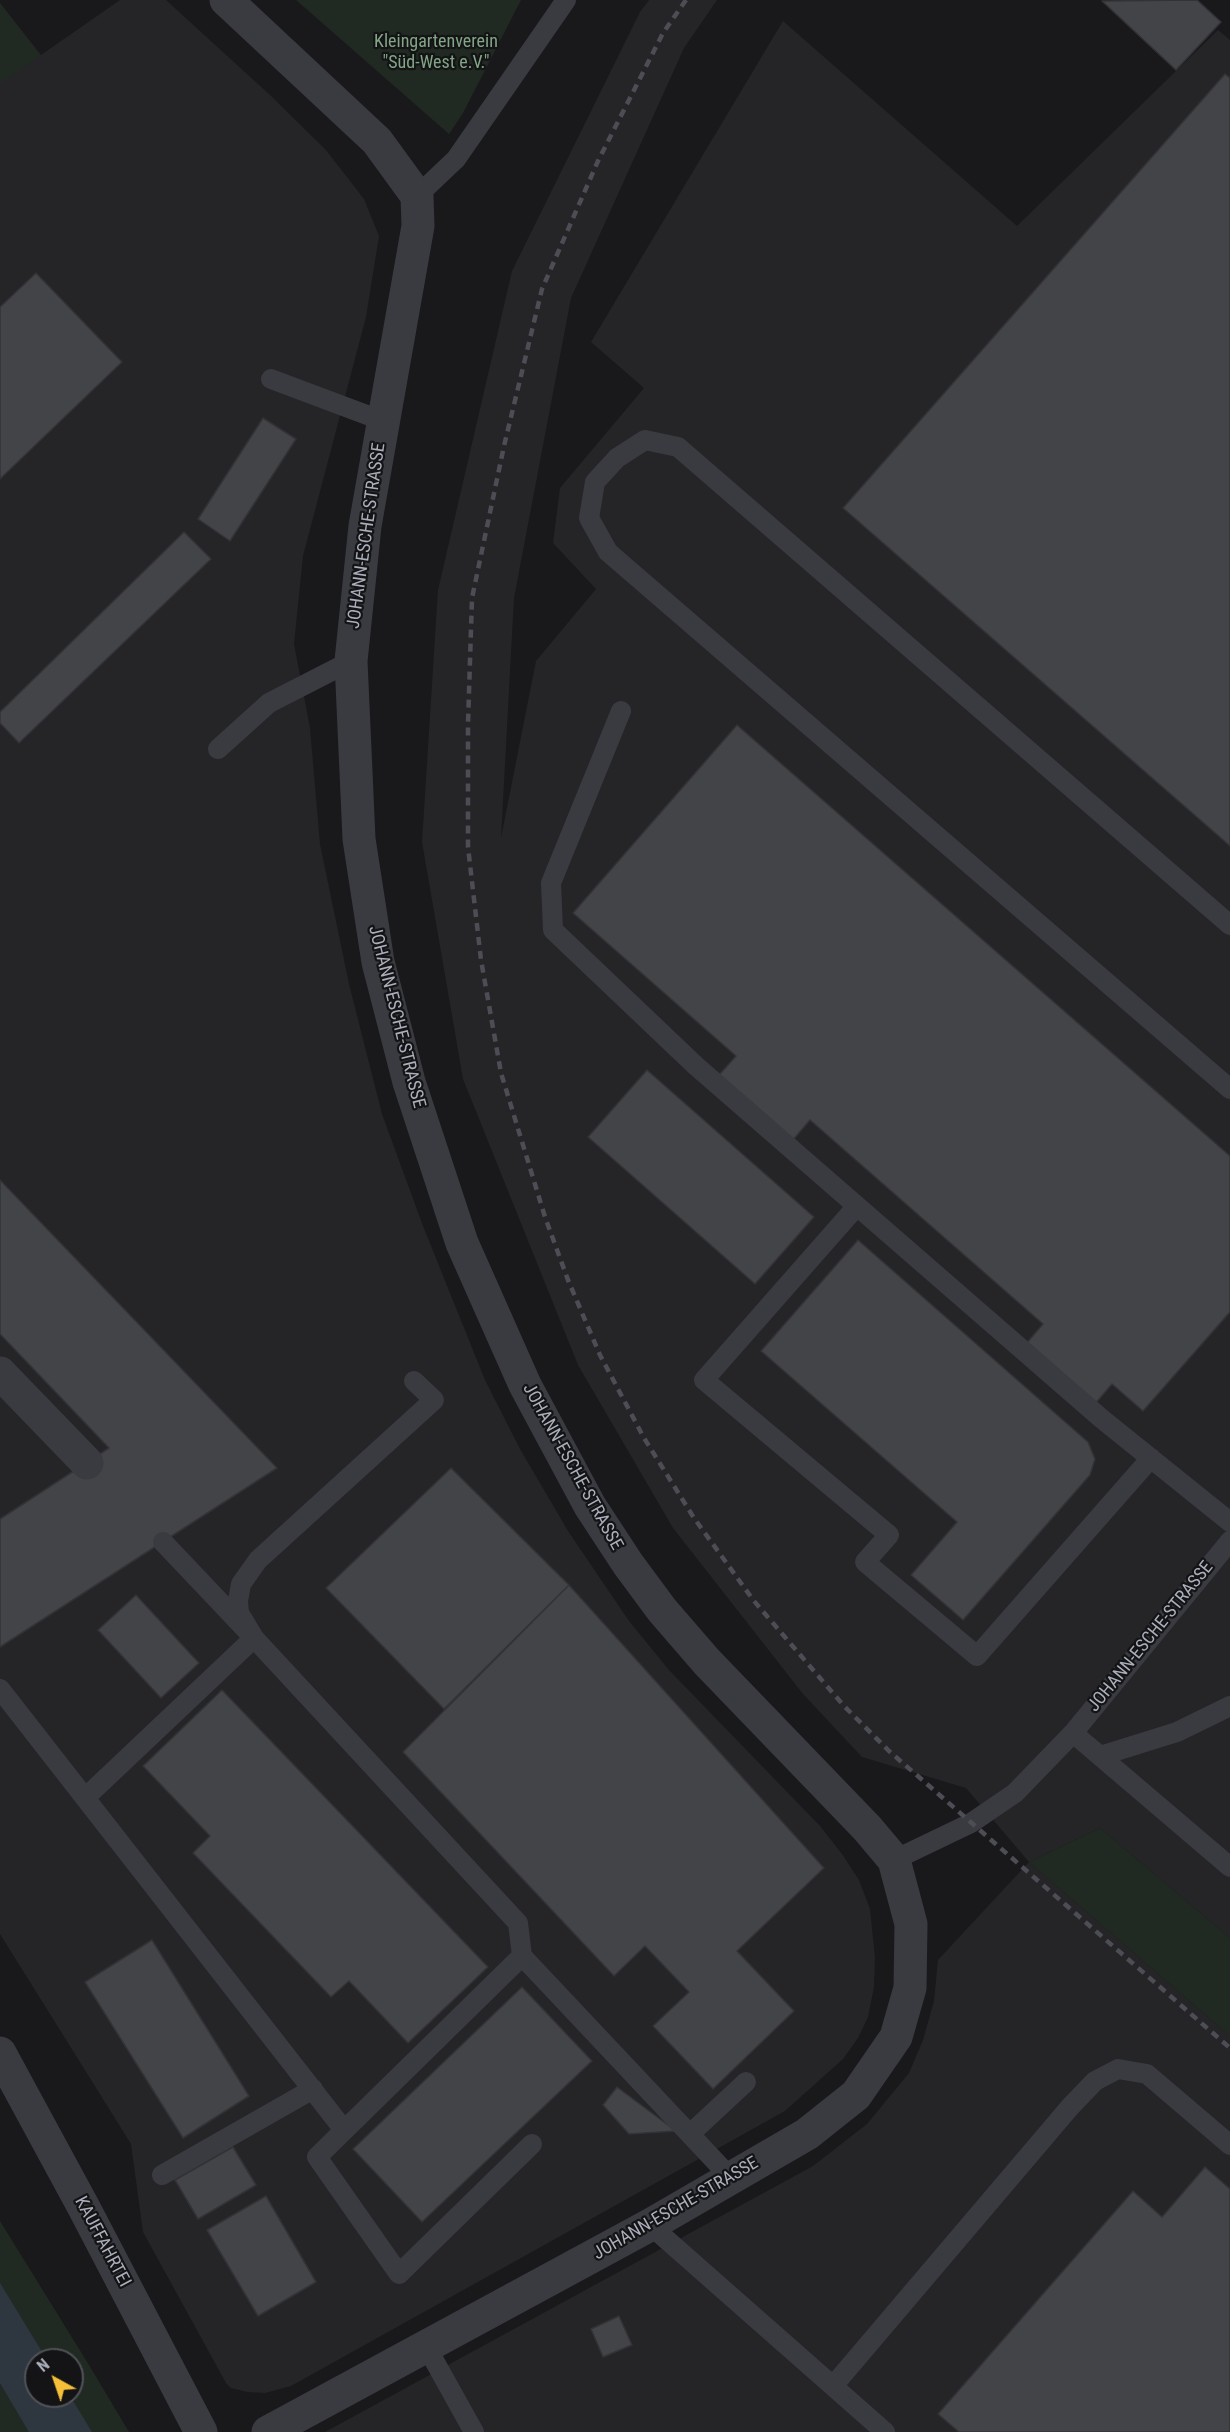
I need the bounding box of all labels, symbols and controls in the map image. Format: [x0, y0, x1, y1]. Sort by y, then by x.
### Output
park label: Kleingartenverein "Süd-West e.V." [374, 31, 498, 74]
street label: JOHANN-ESCHE-STRASSE [343, 442, 391, 630]
street label: JOHANN-ESCHE-STRASSE [363, 924, 429, 1110]
street label: JOHANN-ESCHE-STRASSE [517, 1380, 627, 1554]
street label: JOHANN-ESCHE-STRASSE [1084, 1557, 1218, 1717]
street label: JOHANN-ESCHE-STRASSE [589, 2153, 763, 2265]
street label: KAUFFAHRTEI [69, 2193, 135, 2291]
north arrow [24, 2348, 84, 2408]
text: N [34, 2355, 53, 2376]

